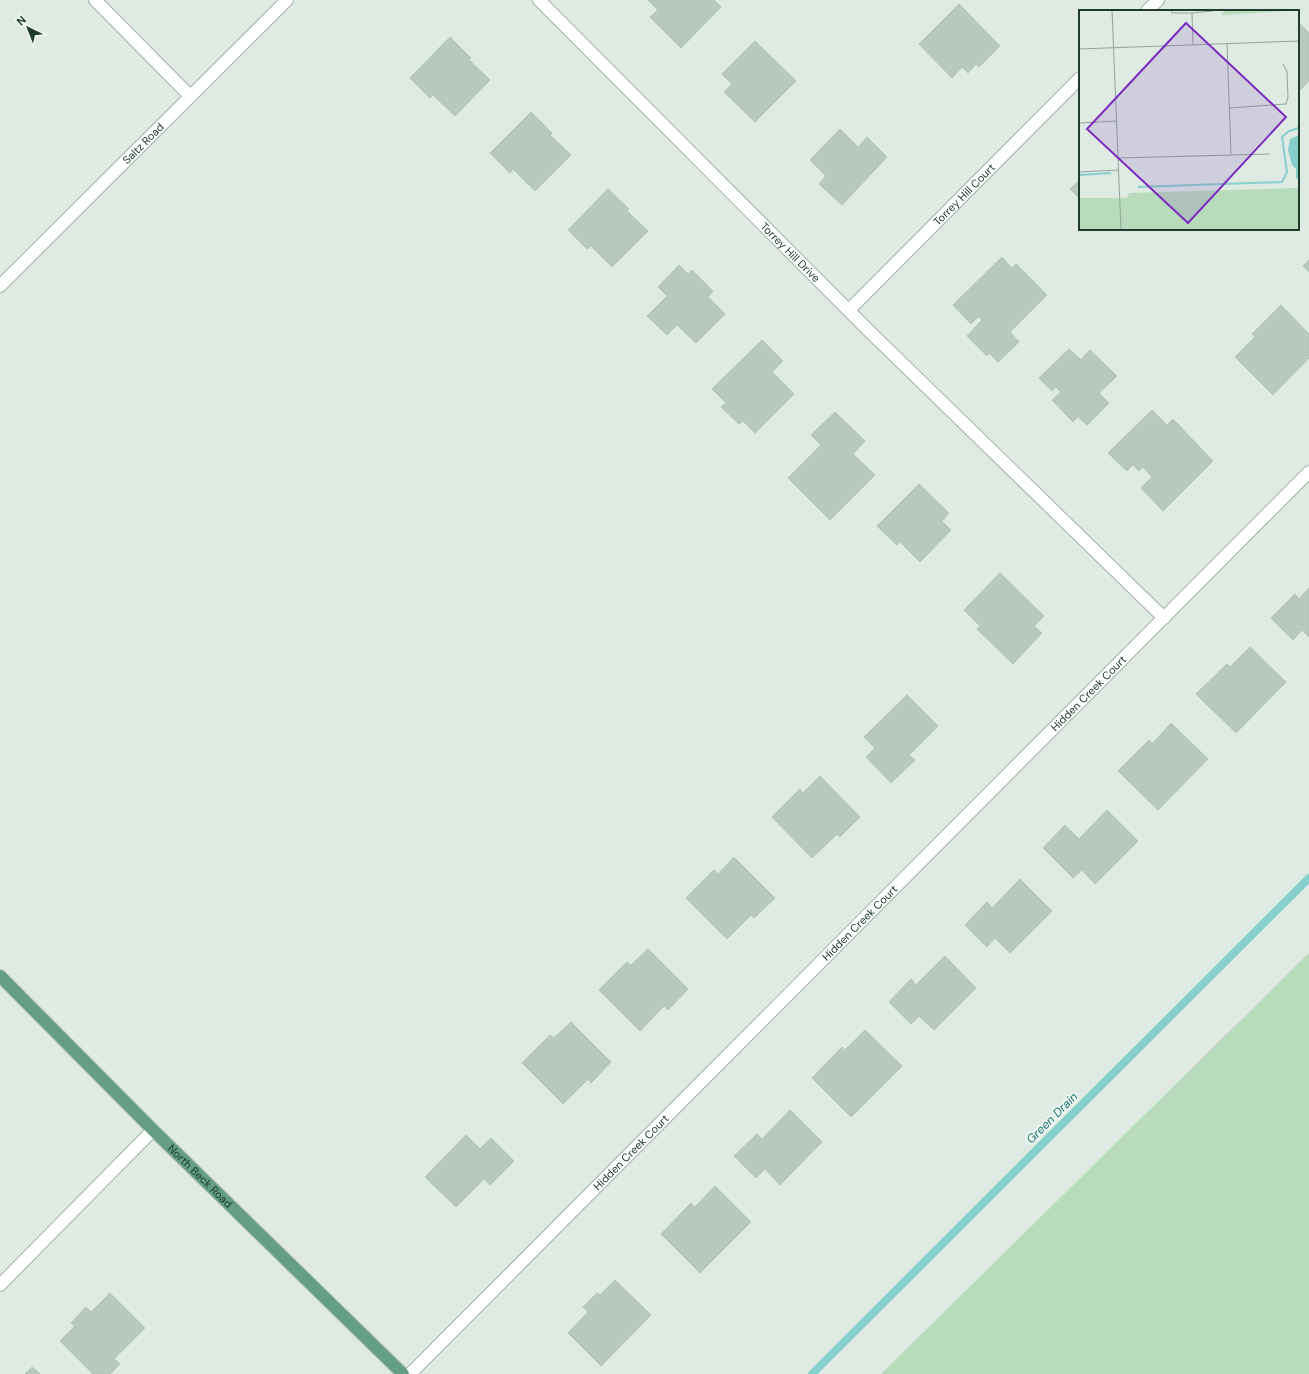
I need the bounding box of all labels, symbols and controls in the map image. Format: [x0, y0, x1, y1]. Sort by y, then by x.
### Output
north arrow [8, 8, 48, 48]
inset map [1079, 10, 1299, 230]
text: N [13, 13, 29, 29]
street label: Saltz Road [119, 120, 167, 167]
street label: Torrey Hill Court [930, 161, 998, 228]
street label: Torrey Hill Drive [758, 219, 823, 285]
street label: Hidden Creek Court [1048, 653, 1129, 734]
street label: Hidden Creek Court [819, 882, 900, 964]
water label: Green Drain [1023, 1089, 1081, 1147]
street label: Hidden Creek Court [590, 1111, 672, 1193]
street label: North Beck Road [165, 1141, 236, 1211]

